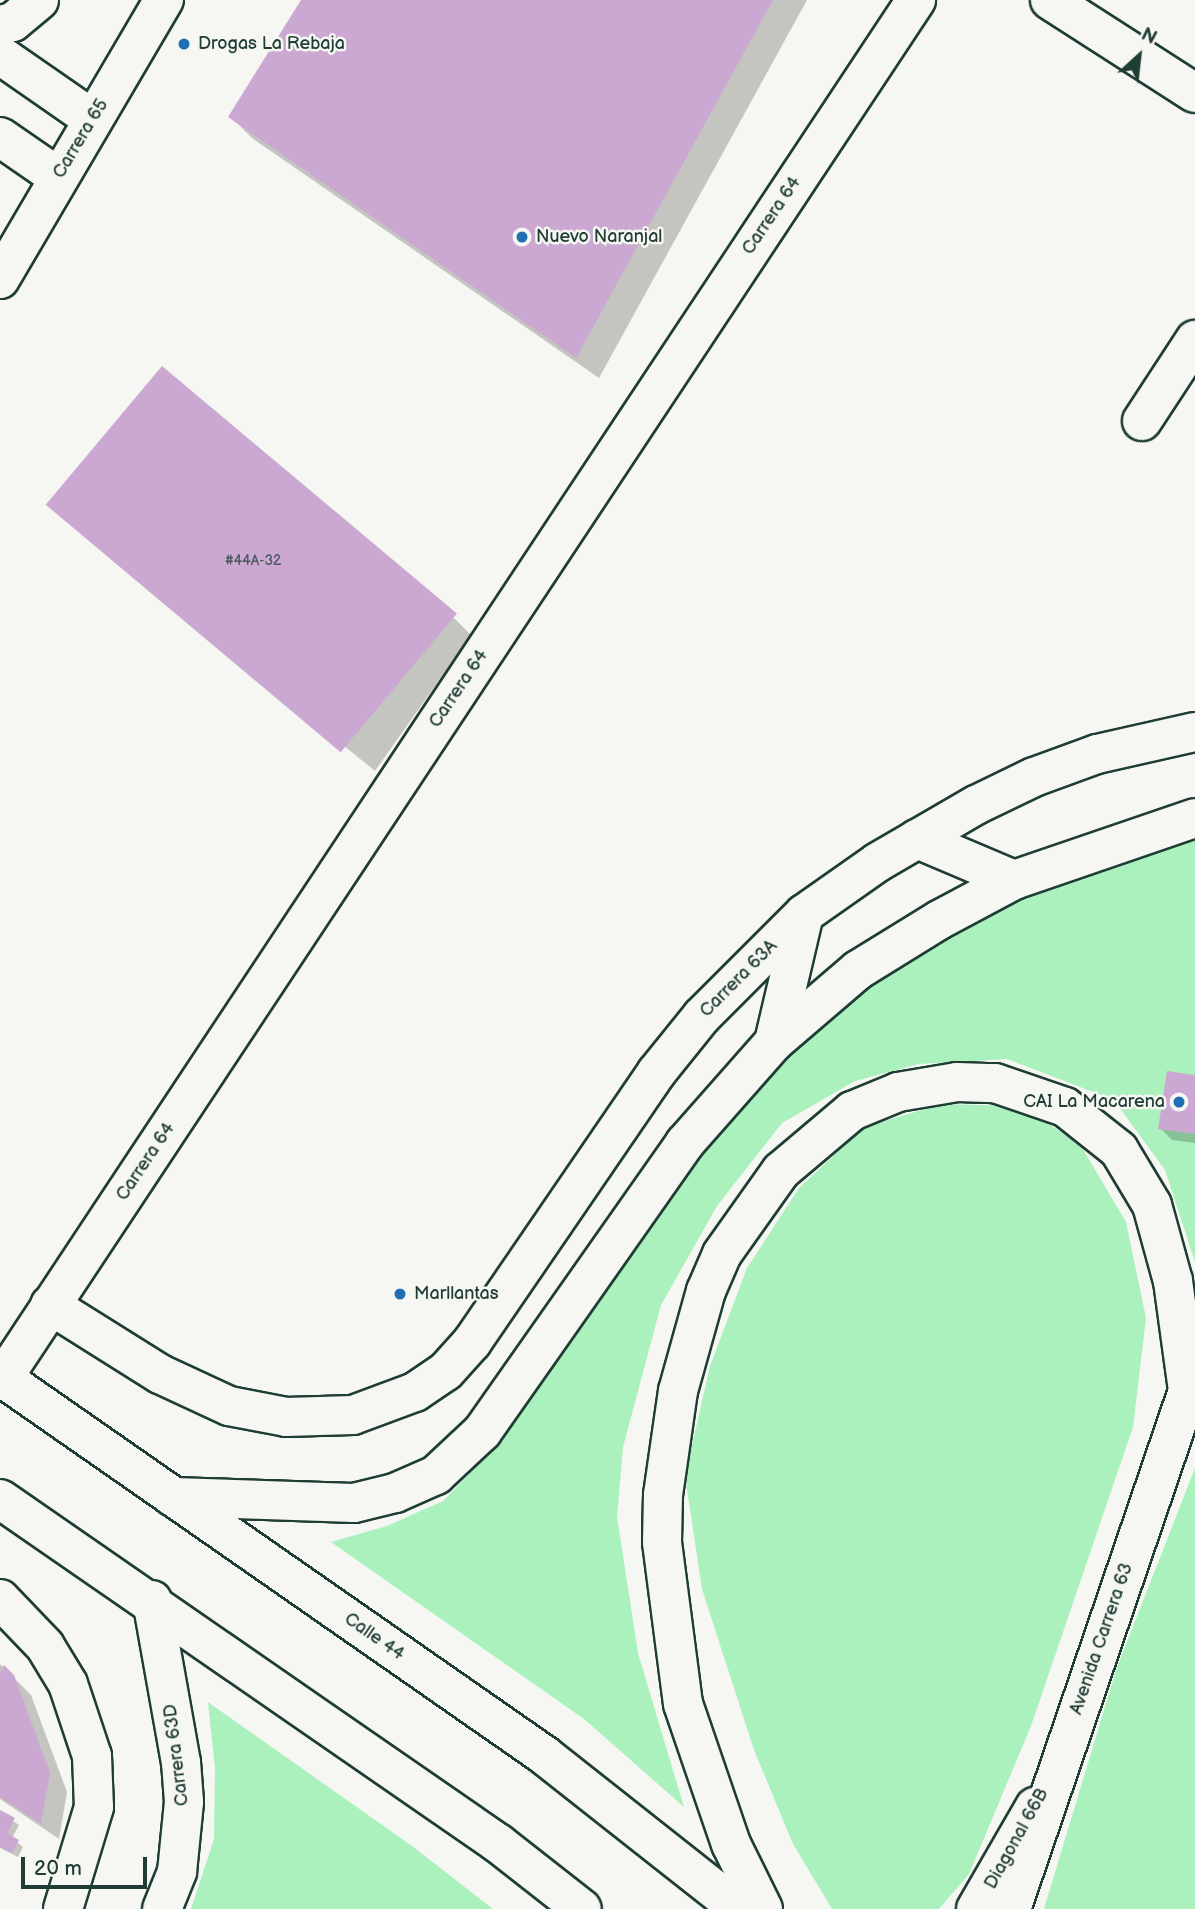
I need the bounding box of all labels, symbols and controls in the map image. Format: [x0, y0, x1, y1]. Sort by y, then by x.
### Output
north arrow [1104, 21, 1174, 91]
text: N [1137, 23, 1160, 50]
place label: Drogas La Rebaja [198, 33, 345, 55]
marker: Drogas La Rebaja [176, 36, 192, 52]
street label: Carrera 65 [49, 95, 113, 183]
street label: Carrera 64 [738, 173, 806, 259]
place label: Nuevo Naranjal [536, 226, 662, 248]
marker: Nuevo Naranjal [514, 229, 530, 245]
house number: #44A-32 [225, 553, 281, 569]
street label: Carrera 64 [425, 646, 493, 732]
street label: Carrera 63A [696, 936, 782, 1022]
place label: CAI La Macarena [1023, 1091, 1165, 1113]
marker: CAI La Macarena [1171, 1094, 1187, 1110]
street label: Carrera 64 [112, 1119, 180, 1205]
place label: Marllantas [414, 1283, 499, 1305]
marker: Marllantas [392, 1286, 408, 1302]
street label: Avenida Carrera 63 [1066, 1560, 1138, 1718]
street label: Calle 44 [340, 1609, 408, 1665]
street label: Carrera 63D [160, 1703, 194, 1807]
street label: Diagonal 66B [980, 1785, 1054, 1893]
scale bar [24, 1842, 150, 1886]
text: 20 m [34, 1856, 82, 1881]

